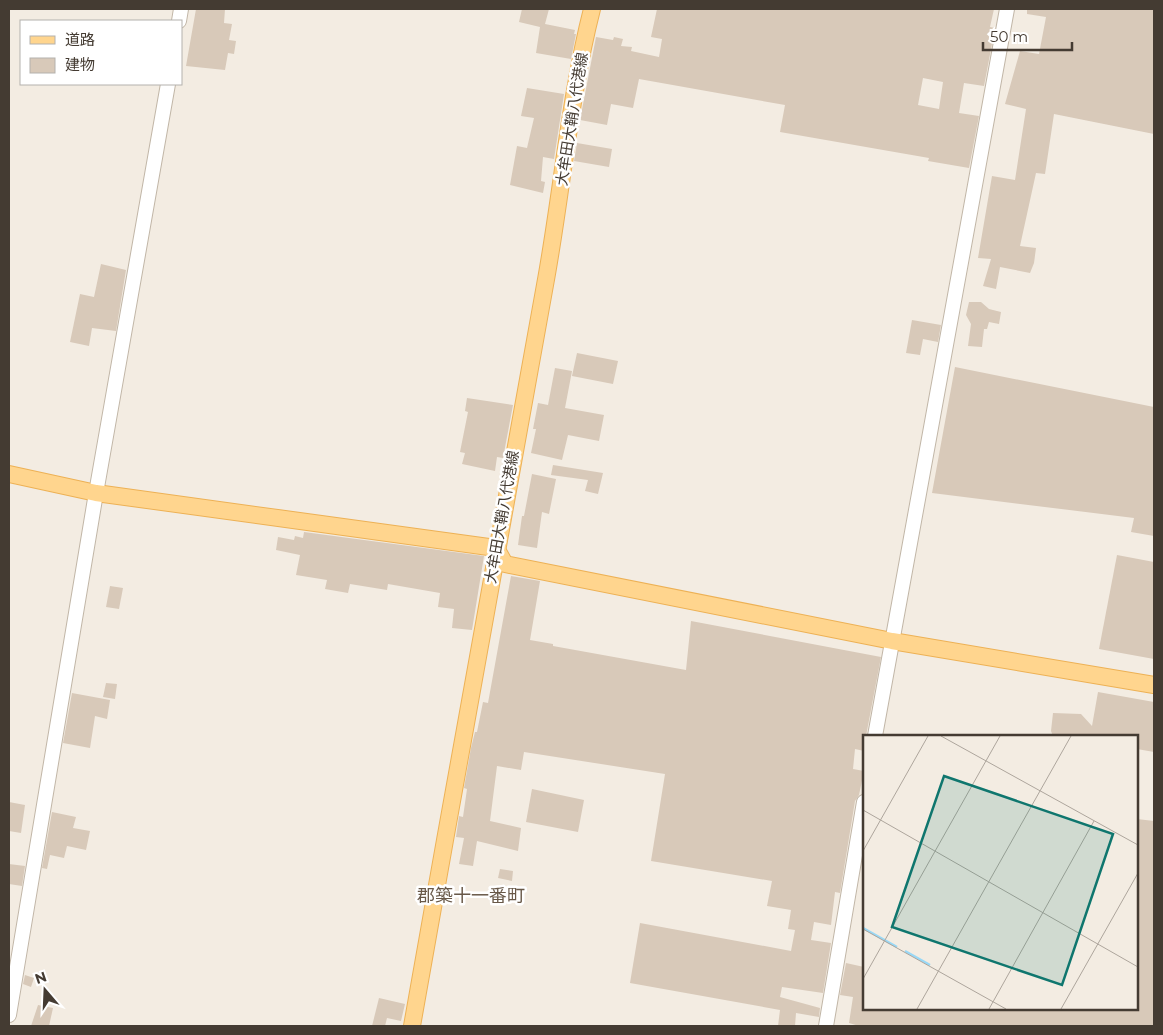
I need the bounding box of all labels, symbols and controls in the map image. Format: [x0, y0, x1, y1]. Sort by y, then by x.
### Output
legend [20, 20, 182, 85]
scale bar [983, 20, 1072, 52]
text: 50 m [990, 27, 1028, 46]
text: 道路 [65, 30, 95, 49]
street label: 大牟田大鞘八代港線 [552, 51, 591, 187]
text: 建物 [65, 55, 95, 74]
street label: 大牟田大鞘八代港線 [480, 449, 523, 585]
inset map [863, 735, 1138, 1010]
district label: 郡築十一番町 [417, 885, 525, 907]
north arrow [20, 965, 70, 1015]
text: N [32, 967, 49, 988]

